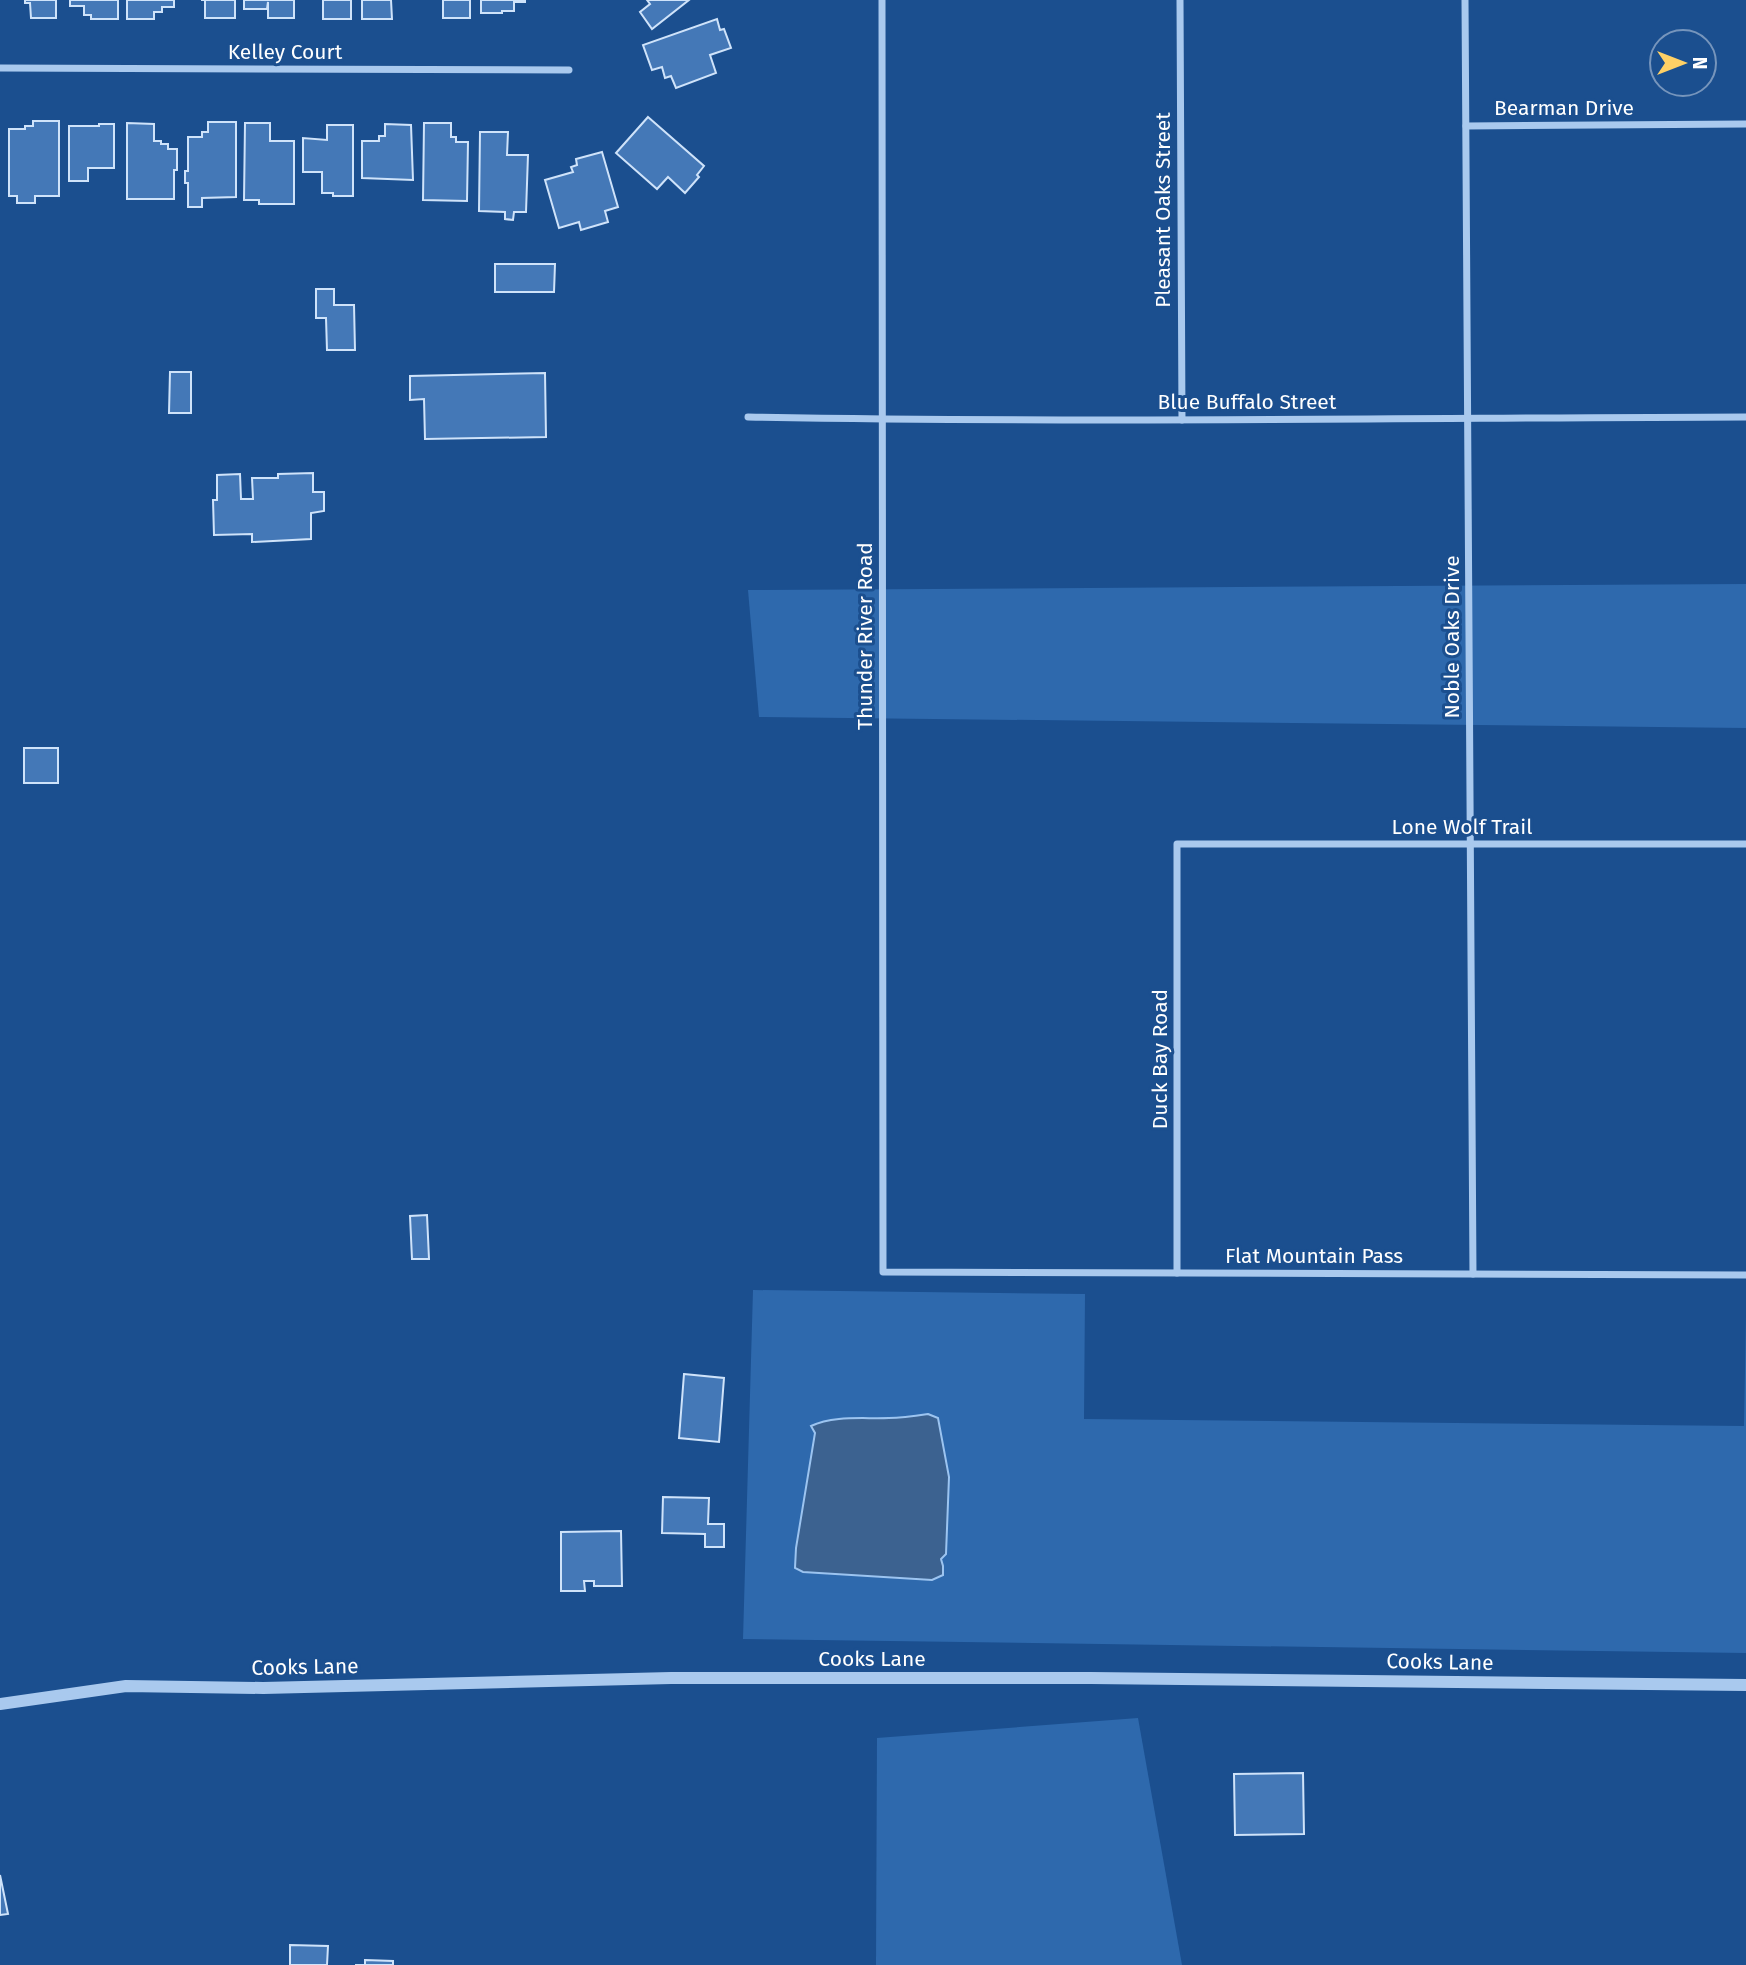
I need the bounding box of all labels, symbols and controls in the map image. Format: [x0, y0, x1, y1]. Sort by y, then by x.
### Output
north arrow [1648, 28, 1718, 98]
street label: Kelley Court [228, 39, 343, 65]
text: N [1688, 57, 1711, 69]
street label: Bearman Drive [1494, 95, 1634, 121]
street label: Pleasant Oaks Street [1150, 112, 1176, 308]
street label: Blue Buffalo Street [1158, 389, 1337, 415]
street label: Thunder River Road [852, 542, 878, 730]
street label: Noble Oaks Drive [1439, 555, 1465, 719]
street label: Lone Wolf Trail [1392, 814, 1532, 840]
street label: Duck Bay Road [1147, 989, 1173, 1129]
street label: Flat Mountain Pass [1225, 1243, 1403, 1269]
street label: Cooks Lane [818, 1646, 926, 1672]
street label: Cooks Lane [1386, 1648, 1494, 1676]
street label: Cooks Lane [251, 1653, 359, 1681]

